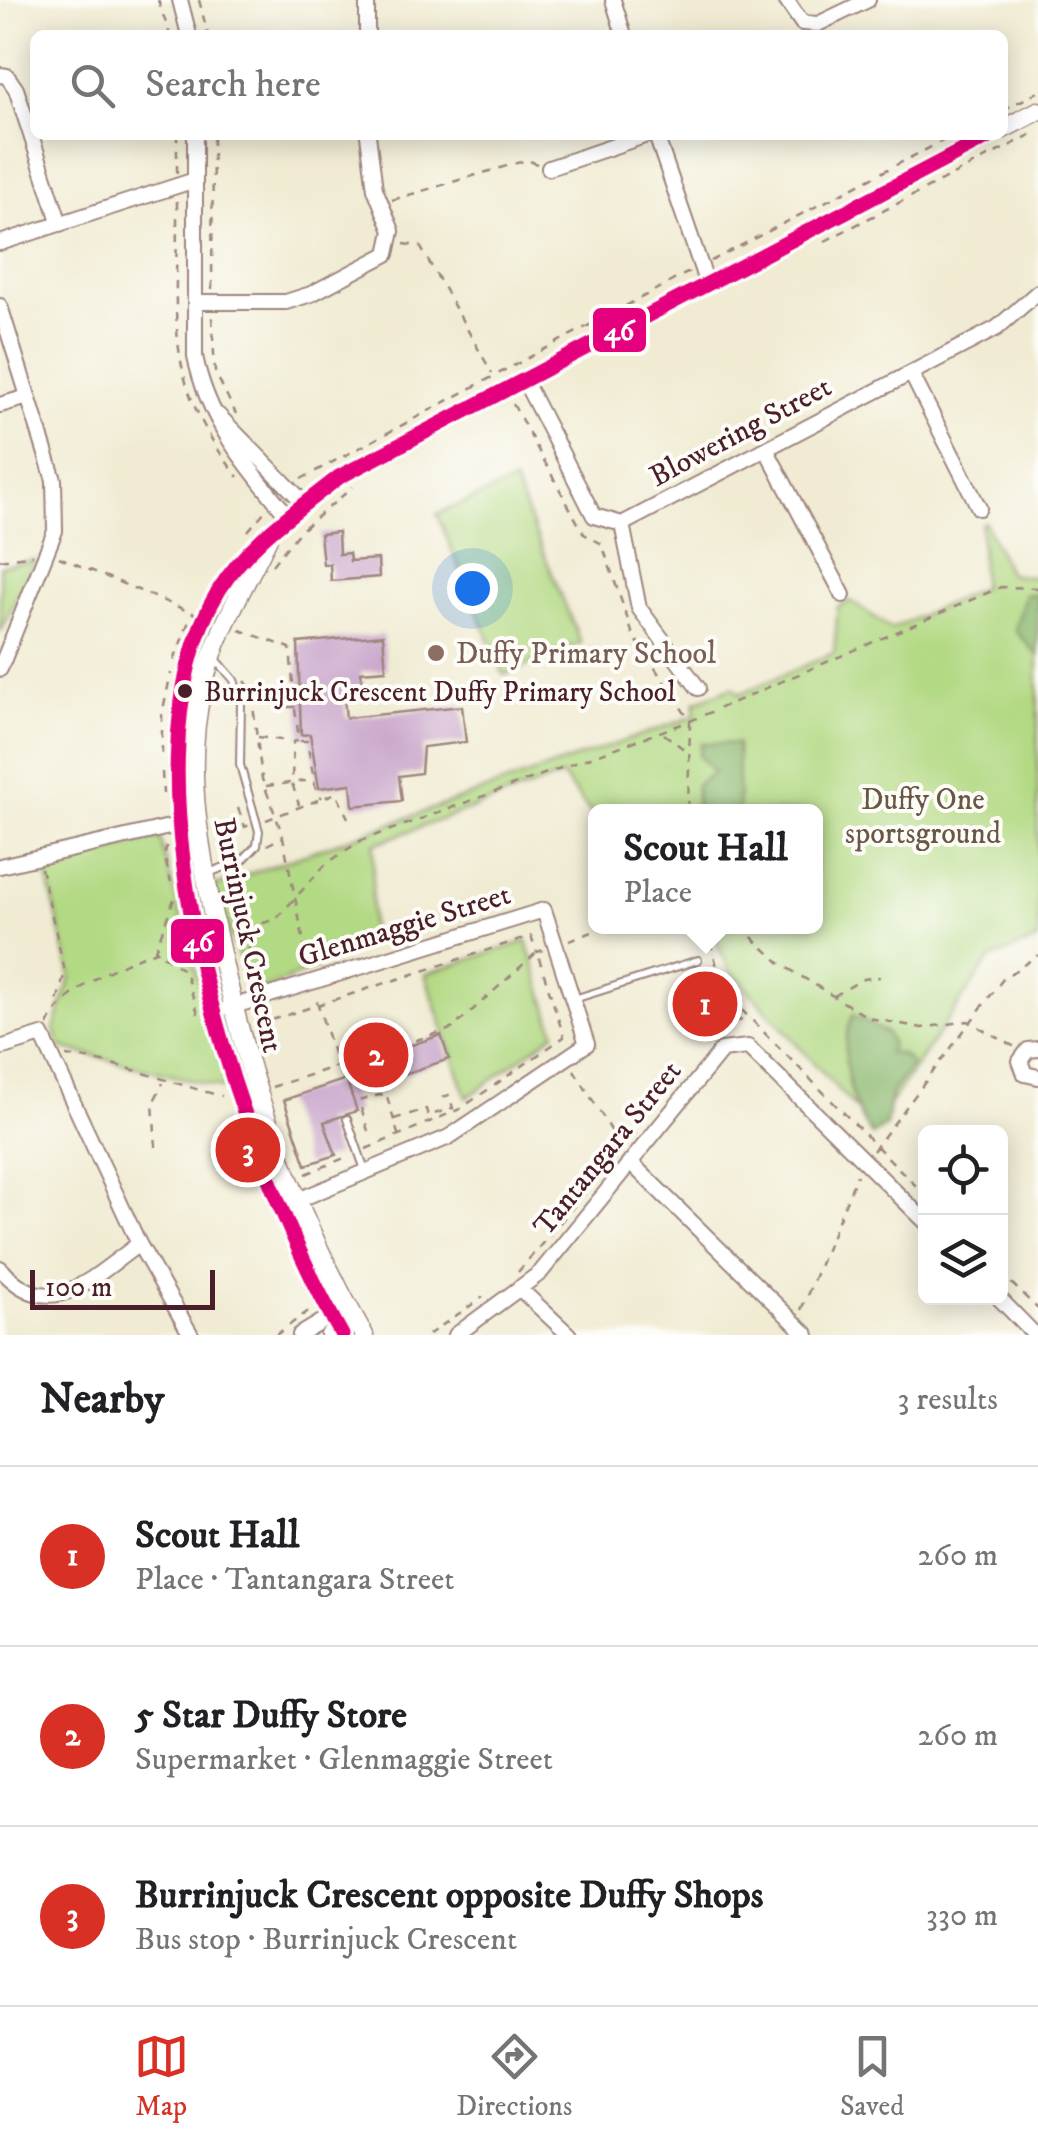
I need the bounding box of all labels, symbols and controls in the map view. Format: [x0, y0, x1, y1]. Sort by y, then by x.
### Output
search box [30, 30, 1008, 140]
icon: search [65, 58, 120, 113]
text: Search here [145, 61, 321, 109]
line badge: 46 [591, 306, 648, 354]
text: 46 [604, 314, 636, 349]
street label: Blowering Street [644, 369, 838, 496]
your location [447, 563, 498, 614]
place label: Duffy Primary School [456, 636, 716, 673]
marker: Duffy Primary School [425, 642, 447, 664]
place label: Burrinjuck Crescent Duffy Primary School [204, 675, 676, 710]
marker: Burrinjuck Crescent Duffy Primary School [175, 681, 195, 701]
park label: Duffy One sportsground [845, 782, 1001, 853]
popup [588, 804, 823, 934]
street label: Burrinjuck Crescent [205, 815, 290, 1056]
text: Scout Hall [623, 825, 788, 873]
text: Place [623, 873, 692, 913]
street label: Glenmaggie Street [294, 877, 515, 976]
line badge: 46 [169, 917, 226, 965]
text: 46 [183, 925, 215, 960]
pin: 1 [672, 966, 738, 1042]
pin: 2 [344, 1018, 408, 1092]
street label: Tantangara Street [526, 1054, 690, 1244]
pin: 3 [216, 1112, 280, 1188]
map controls [918, 1125, 1008, 1305]
button: locate [918, 1125, 1008, 1215]
button: layers [918, 1215, 1008, 1305]
scale bar [30, 1265, 215, 1310]
text: 100 m [45, 1270, 112, 1305]
text: Nearby [40, 1374, 164, 1426]
text: 3 results [897, 1380, 998, 1420]
text: Scout Hall [135, 1512, 299, 1560]
text: 1 [67, 1536, 78, 1576]
text: 260 m [918, 1536, 998, 1576]
text: Place · Tantangara Street [135, 1560, 454, 1600]
text: 5 Star Duffy Store [135, 1692, 407, 1740]
text: 2 [65, 1716, 80, 1756]
text: 260 m [918, 1716, 998, 1756]
text: Supermarket · Glenmaggie Street [135, 1740, 553, 1780]
text: Burrinjuck Crescent opposite Duffy Shops [135, 1872, 763, 1920]
text: 3 [67, 1896, 78, 1936]
text: 330 m [926, 1896, 998, 1936]
text: Bus stop · Burrinjuck Crescent [135, 1920, 517, 1960]
tab: Map [134, 2029, 189, 2124]
tab: Directions [456, 2029, 572, 2124]
tab: Saved [840, 2029, 904, 2124]

